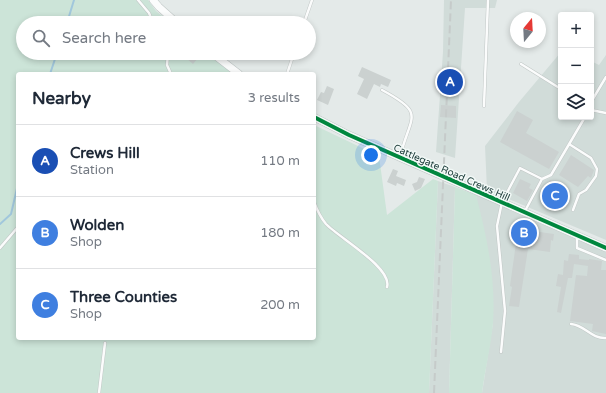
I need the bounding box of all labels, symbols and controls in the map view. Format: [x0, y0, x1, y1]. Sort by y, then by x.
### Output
north arrow [510, 12, 546, 48]
map controls [558, 12, 594, 120]
button: + [558, 12, 594, 48]
search box [16, 16, 316, 60]
icon: search [30, 27, 52, 49]
text: Search here [62, 29, 146, 47]
button: − [558, 48, 594, 84]
pin: A [437, 67, 463, 97]
button: layers [558, 84, 594, 120]
text: Nearby [32, 88, 91, 109]
text: 3 results [248, 90, 300, 106]
street label: Cattlegate Road Crews Hill [392, 142, 512, 204]
text: Crews Hill [70, 144, 140, 162]
your location [361, 145, 381, 165]
text: A [40, 153, 50, 169]
text: 110 m [260, 153, 300, 169]
text: Station [70, 162, 114, 178]
pin: C [542, 181, 568, 211]
text: Wolden [70, 216, 124, 234]
pin: B [511, 218, 537, 248]
text: B [40, 225, 50, 241]
text: 180 m [260, 225, 300, 241]
text: Shop [70, 234, 102, 250]
text: Three Counties [70, 288, 177, 306]
text: C [40, 297, 50, 313]
text: 200 m [260, 297, 300, 313]
text: Shop [70, 306, 102, 322]

